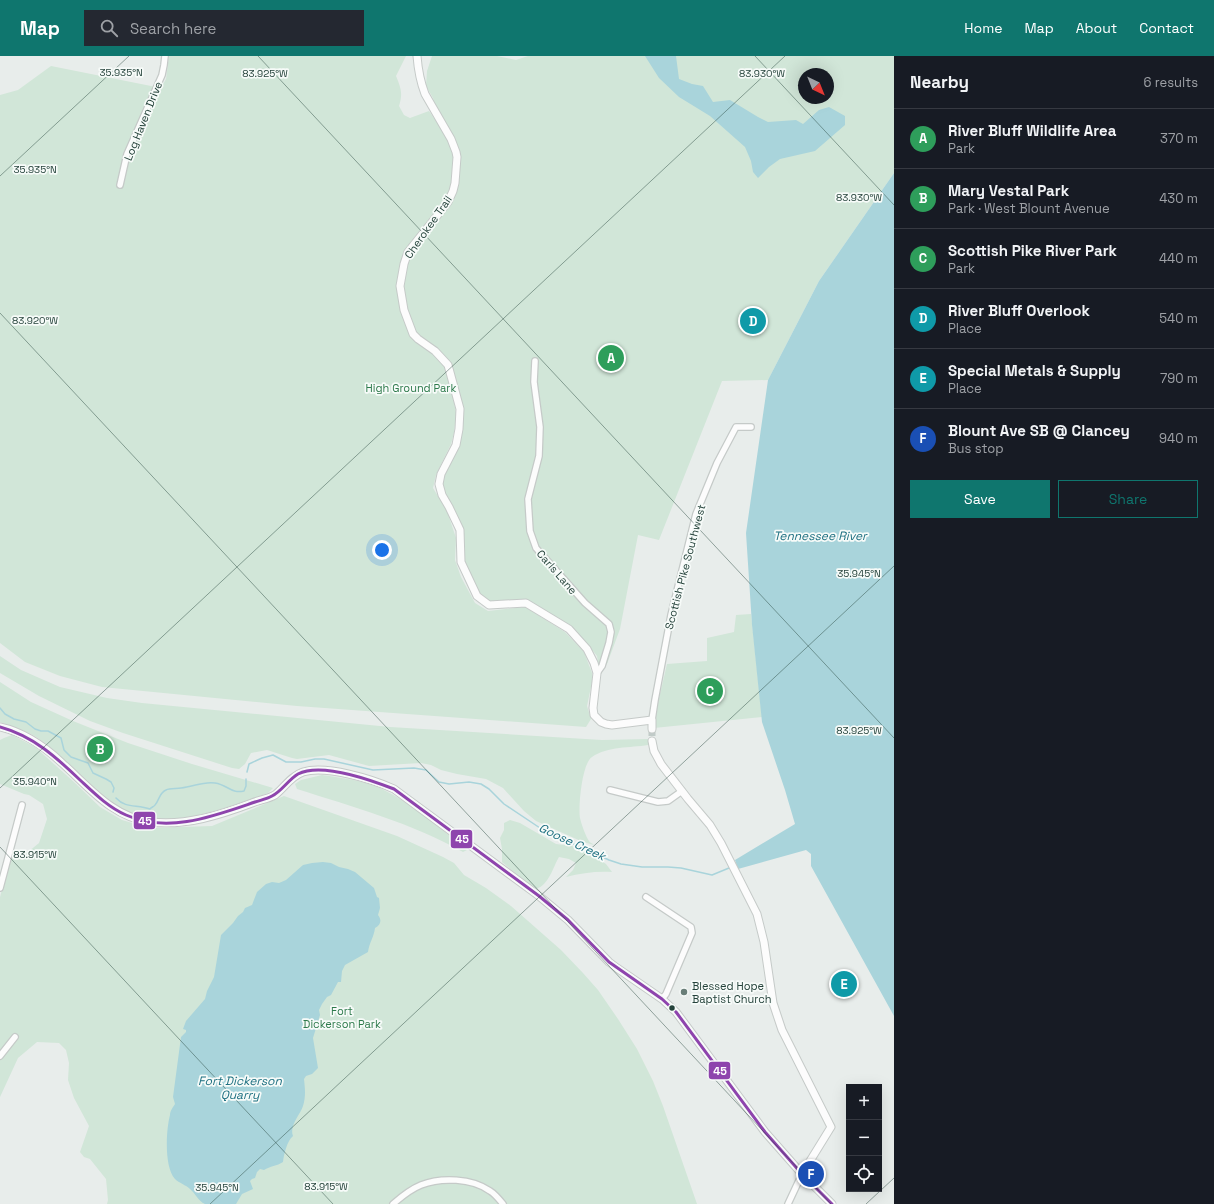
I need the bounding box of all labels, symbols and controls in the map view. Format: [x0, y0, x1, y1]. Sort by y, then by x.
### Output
search box [84, 10, 364, 46]
text: Map [20, 16, 60, 41]
icon: search [98, 17, 120, 39]
text: Search here [130, 19, 216, 38]
text: Home [964, 19, 1002, 37]
text: Map [1024, 19, 1054, 37]
text: About [1076, 19, 1117, 37]
text: Contact [1139, 19, 1194, 37]
text: 35.935°N [99, 66, 143, 79]
text: 83.925°W [242, 67, 288, 80]
text: 83.930°W [739, 67, 785, 80]
north arrow [798, 68, 834, 104]
text: Nearby [910, 71, 969, 93]
text: 6 results [1144, 74, 1198, 91]
street label: Log Haven Drive [121, 79, 165, 163]
text: River Bluff Wildlife Area [948, 121, 1116, 140]
text: A [919, 130, 927, 147]
text: 370 m [1160, 130, 1198, 147]
text: Park [948, 140, 975, 157]
text: 35.935°N [13, 163, 57, 176]
text: Mary Vestal Park [948, 181, 1069, 200]
text: B [919, 190, 927, 207]
text: 430 m [1159, 190, 1198, 207]
text: 83.930°W [836, 191, 882, 204]
street label: Cherokee Trail [401, 193, 455, 261]
text: Park · West Blount Avenue [948, 200, 1110, 217]
text: Scottish Pike River Park [948, 241, 1117, 260]
text: C [919, 250, 927, 267]
text: 440 m [1159, 250, 1198, 267]
text: Park [948, 260, 975, 277]
text: River Bluff Overlook [948, 301, 1090, 320]
pin: D [740, 306, 766, 336]
text: D [919, 310, 927, 327]
text: 540 m [1159, 310, 1198, 327]
text: 83.920°W [12, 314, 58, 327]
text: Place [948, 320, 982, 337]
pin: A [598, 343, 624, 373]
text: Special Metals & Supply [948, 361, 1121, 380]
text: E [919, 370, 927, 387]
text: 790 m [1160, 370, 1198, 387]
text: Place [948, 380, 982, 397]
park label: High Ground Park [366, 381, 456, 395]
text: Blount Ave SB @ Clancey [948, 421, 1130, 440]
text: F [920, 430, 926, 447]
text: 940 m [1159, 430, 1198, 447]
text: Bus stop [948, 440, 1004, 457]
button: Save [910, 480, 1050, 518]
button: Share [1058, 480, 1198, 518]
street label: Scottish Pike Southwest [662, 503, 708, 631]
water label: Tennessee River [773, 528, 868, 544]
your location [372, 540, 392, 560]
street label: Carls Lane [534, 547, 580, 597]
text: 35.945°N [837, 567, 881, 580]
pin: C [697, 676, 723, 706]
text: 83.925°W [836, 724, 882, 737]
pin: B [87, 734, 113, 764]
text: 35.940°N [13, 775, 57, 788]
line badge: 45 [133, 811, 156, 830]
text: 45 [138, 814, 152, 828]
water label: Goose Creek [536, 820, 609, 865]
line badge: 45 [450, 829, 473, 849]
text: 45 [455, 832, 469, 846]
text: 83.915°W [13, 848, 57, 861]
pin: E [831, 969, 857, 999]
place label: Blessed Hope Baptist Church [692, 979, 772, 1006]
marker: Blessed Hope Baptist Church [679, 987, 689, 997]
unlabelled marker [667, 1003, 677, 1013]
park label: Fort Dickerson Park [303, 1004, 381, 1031]
line badge: 45 [708, 1061, 731, 1080]
text: 45 [713, 1064, 727, 1078]
water label: Fort Dickerson Quarry [198, 1073, 283, 1103]
map controls [846, 1084, 882, 1192]
button: + [846, 1084, 882, 1120]
button: − [846, 1120, 882, 1156]
button: locate [846, 1156, 882, 1192]
pin: F [798, 1159, 824, 1189]
text: 83.915°W [304, 1180, 348, 1193]
text: 35.945°N [195, 1181, 239, 1194]

